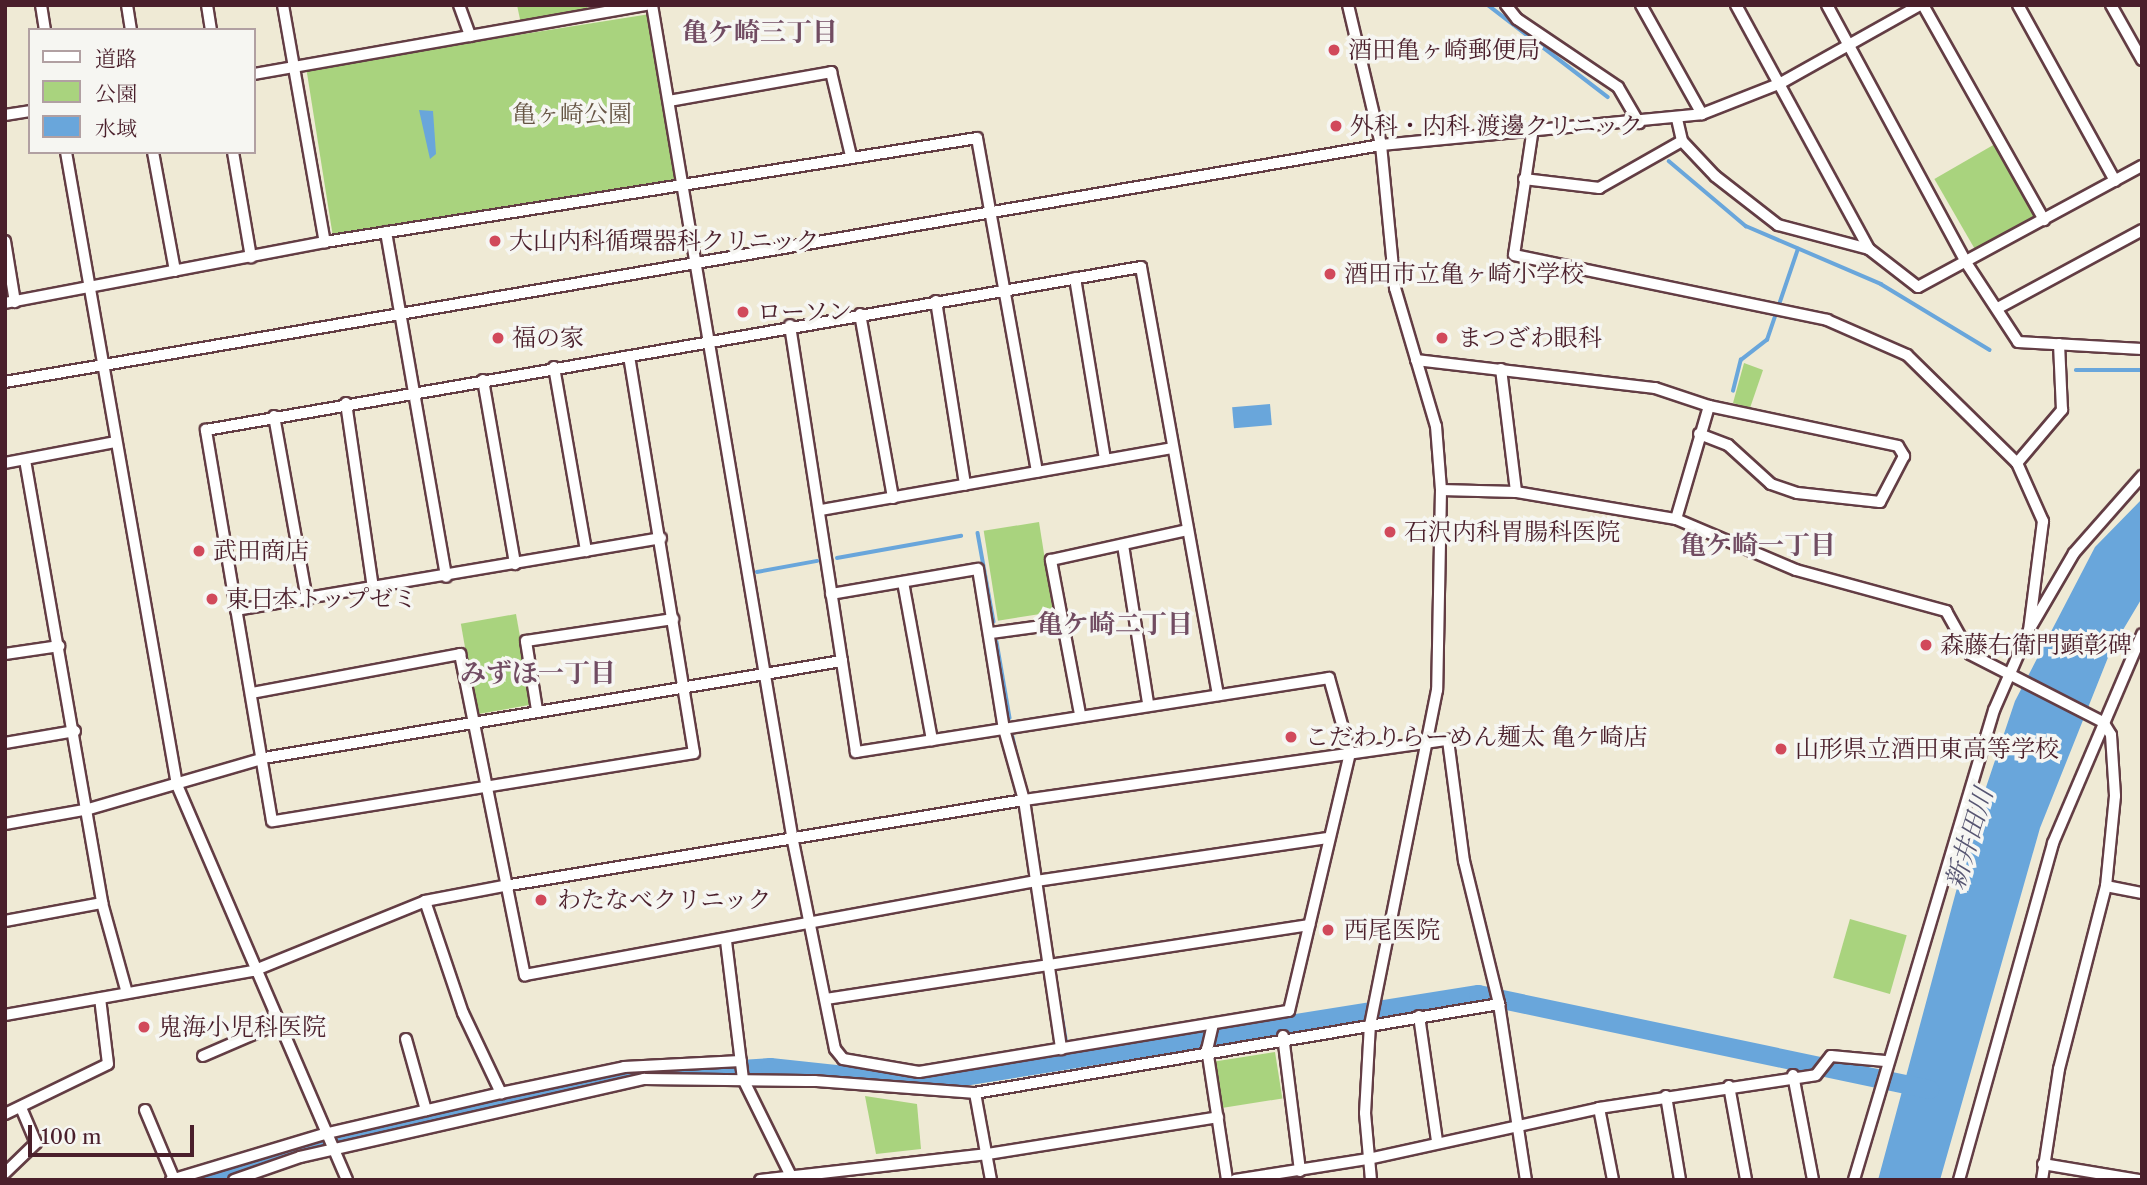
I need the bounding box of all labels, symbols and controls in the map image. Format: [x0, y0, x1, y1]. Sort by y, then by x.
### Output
district label: 亀ケ崎三丁目 [682, 17, 838, 49]
legend [28, 28, 256, 154]
place label: 酒田亀ヶ崎郵便局 [1348, 36, 1540, 64]
marker: 酒田亀ヶ崎郵便局 [1326, 42, 1342, 58]
text: 道路 [95, 46, 137, 71]
text: 公園 [95, 81, 137, 106]
park label: 亀ヶ崎公園 [512, 100, 632, 128]
place label: 外科・内科 渡邊クリニック [1350, 112, 1644, 140]
text: 水域 [95, 116, 137, 141]
marker: 外科・内科 渡邊クリニック [1328, 118, 1344, 134]
place label: 大山内科循環器科クリニック [509, 227, 821, 255]
marker: 大山内科循環器科クリニック [487, 233, 503, 249]
place label: 酒田市立亀ヶ崎小学校 [1344, 260, 1584, 288]
marker: 酒田市立亀ヶ崎小学校 [1322, 266, 1338, 282]
place label: ローソン [757, 298, 853, 326]
marker: ローソン [735, 304, 751, 320]
place label: 福の家 [512, 324, 584, 352]
place label: まつざわ眼科 [1458, 324, 1602, 352]
marker: まつざわ眼科 [1432, 328, 1452, 348]
marker: 福の家 [490, 330, 506, 346]
place label: 石沢内科胃腸科医院 [1404, 518, 1620, 546]
marker: 石沢内科胃腸科医院 [1382, 524, 1398, 540]
district label: 亀ケ崎一丁目 [1680, 530, 1836, 562]
place label: 武田商店 [213, 537, 309, 565]
marker: 武田商店 [191, 543, 207, 559]
place label: 東日本トップゼミ [226, 585, 418, 613]
marker: 東日本トップゼミ [204, 591, 220, 607]
district label: 亀ケ崎二丁目 [1037, 609, 1193, 641]
place label: 森藤右衛門顕彰碑 [1940, 631, 2132, 659]
marker: 森藤右衛門顕彰碑 [1918, 637, 1934, 653]
district label: みずほ一丁目 [460, 658, 616, 690]
place label: こだわりらーめん麺太 亀ケ崎店 [1305, 723, 1647, 751]
marker: こだわりらーめん麺太 亀ケ崎店 [1283, 729, 1299, 745]
place label: 山形県立酒田東高等学校 [1795, 735, 2059, 763]
marker: 山形県立酒田東高等学校 [1773, 741, 1789, 757]
water label: 新井田川 [1940, 785, 2000, 893]
place label: わたなべクリニック [557, 886, 773, 914]
marker: わたなべクリニック [531, 890, 551, 910]
place label: 西尾医院 [1344, 916, 1440, 944]
marker: 西尾医院 [1318, 920, 1338, 940]
place label: 鬼海小児科医院 [158, 1013, 326, 1041]
marker: 鬼海小児科医院 [136, 1019, 152, 1035]
scale bar [32, 1112, 198, 1156]
text: 100 m [41, 1124, 102, 1149]

